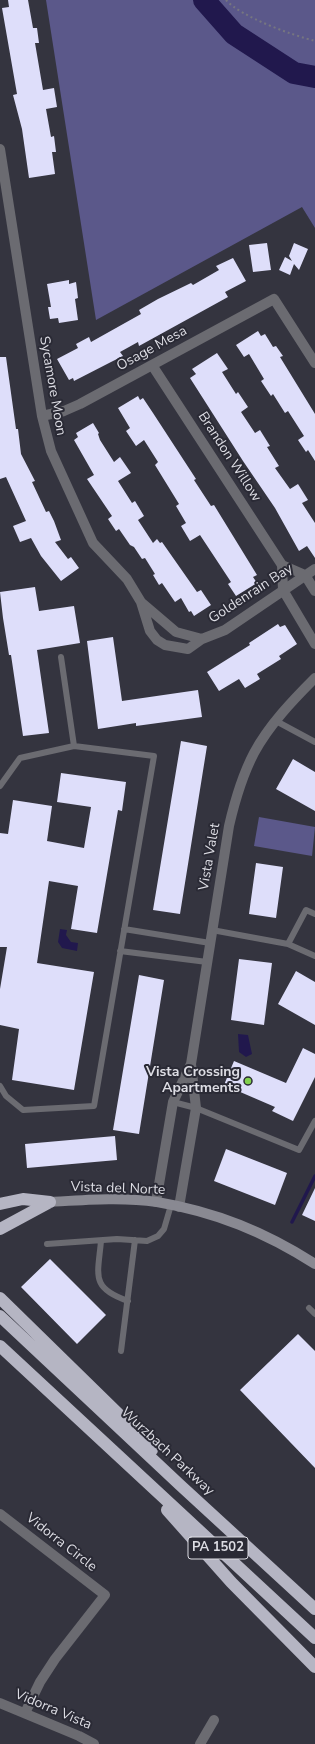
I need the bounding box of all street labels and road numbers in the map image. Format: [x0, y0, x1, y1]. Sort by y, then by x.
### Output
street label: Osage Mesa [114, 323, 190, 375]
street label: Sycamore Moon [35, 335, 69, 437]
street label: Brandon Willow [194, 409, 264, 505]
street label: Goldenrain Bay [206, 561, 296, 627]
street label: Vista Valet [196, 822, 224, 892]
street label: Vista del Norte [70, 1179, 166, 1199]
street label: Wurzbach Parkway [117, 1404, 217, 1500]
street label: Vidorra Circle [22, 1510, 100, 1576]
road number: PA 1502 [188, 1537, 248, 1559]
street label: Vidorra Vista [12, 1686, 94, 1734]

